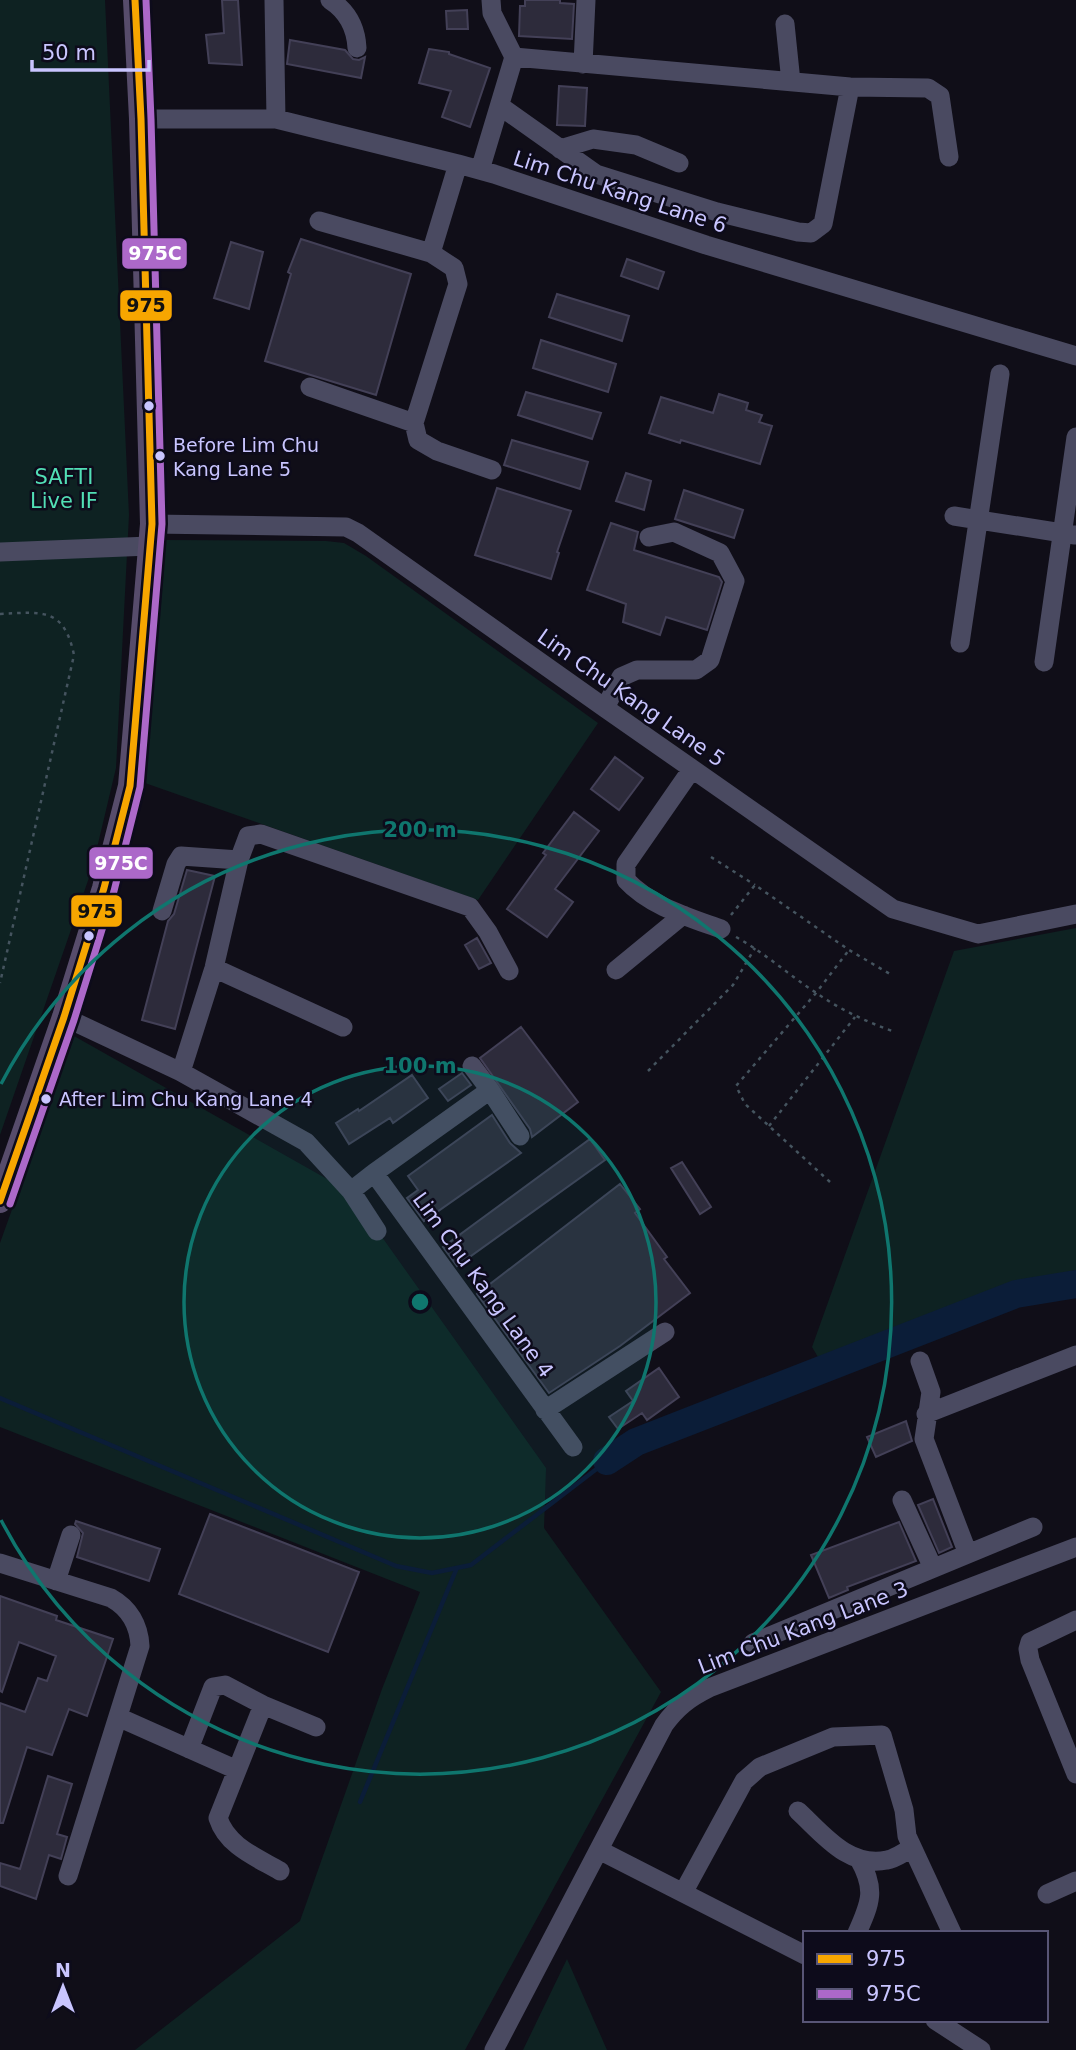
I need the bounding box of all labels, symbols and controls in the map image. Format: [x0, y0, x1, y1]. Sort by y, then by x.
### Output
scale bar [32, 28, 149, 72]
text: 50 m [42, 41, 96, 65]
street label: Lim Chu Kang Lane 6 [510, 146, 730, 238]
line badge: 975C [121, 237, 188, 270]
text: 975C [128, 242, 182, 264]
line badge: 975 [119, 289, 173, 322]
text: 975 [126, 294, 166, 316]
unlabelled marker [142, 399, 156, 413]
place label: Before Lim Chu Kang Lane 5 [173, 434, 319, 480]
marker: Before Lim Chu Kang Lane 5 [153, 449, 167, 463]
park label: SAFTI Live IF [30, 465, 98, 513]
street label: Lim Chu Kang Lane 5 [533, 624, 729, 772]
text: 200 m [383, 818, 457, 842]
line badge: 975C [88, 846, 154, 880]
text: 975C [94, 852, 148, 874]
line badge: 975 [70, 894, 123, 928]
text: 975 [77, 900, 117, 922]
unlabelled marker [82, 929, 96, 943]
text: 100 m [383, 1054, 457, 1078]
place label: After Lim Chu Kang Lane 4 [59, 1088, 312, 1110]
marker: After Lim Chu Kang Lane 4 [39, 1092, 53, 1106]
street label: Lim Chu Kang Lane 4 [408, 1188, 558, 1382]
centre of rings [408, 1290, 432, 1314]
street label: Lim Chu Kang Lane 3 [695, 1577, 911, 1679]
legend [803, 1931, 1048, 2022]
text: 975 [866, 1947, 906, 1971]
north arrow [28, 1952, 98, 2022]
text: N [55, 1959, 71, 1981]
text: 975C [866, 1982, 921, 2006]

